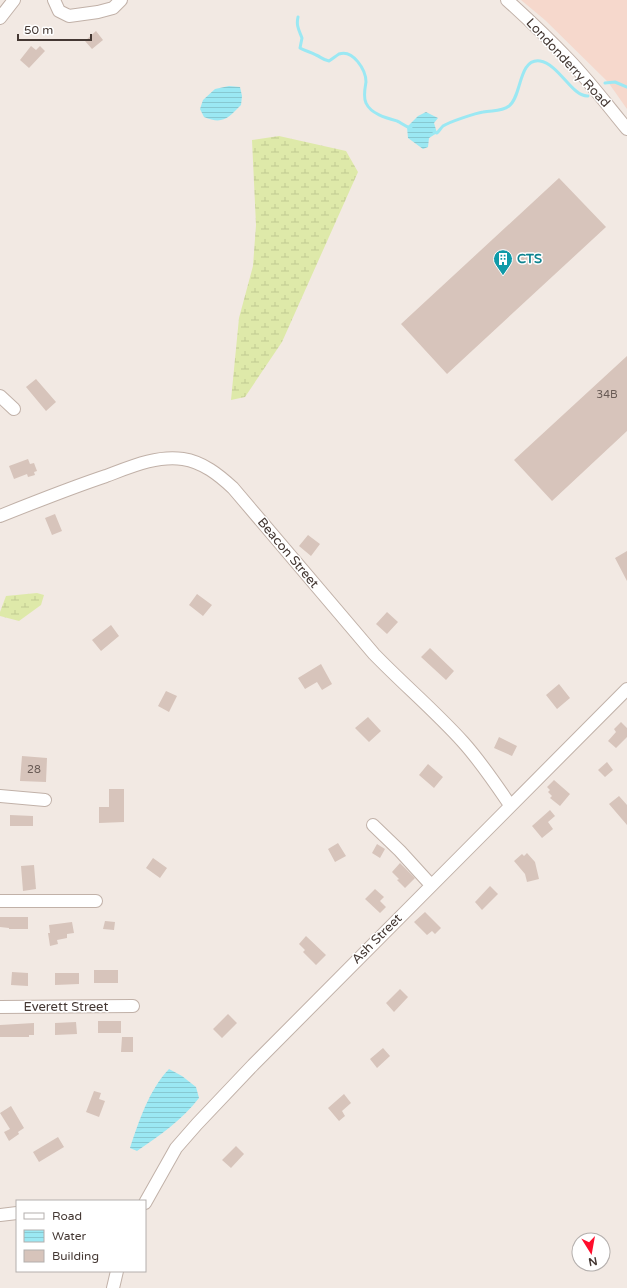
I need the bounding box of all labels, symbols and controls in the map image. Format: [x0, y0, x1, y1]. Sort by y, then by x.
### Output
street label: Londonderry Road [523, 15, 613, 111]
scale bar [18, 16, 91, 42]
text: 50 m [24, 23, 53, 37]
building icon: CTS [492, 248, 514, 276]
place label: CTS [517, 251, 542, 267]
house number: 34B [596, 388, 618, 401]
street label: Beacon Street [254, 515, 322, 591]
house number: 28 [27, 763, 41, 776]
street label: Ash Street [349, 911, 405, 967]
street label: Everett Street [24, 999, 108, 1015]
legend [16, 1200, 146, 1272]
text: Road [52, 1209, 82, 1223]
text: Water [52, 1229, 87, 1243]
north arrow [571, 1232, 611, 1272]
text: Building [52, 1249, 99, 1263]
text: N [587, 1254, 598, 1269]

